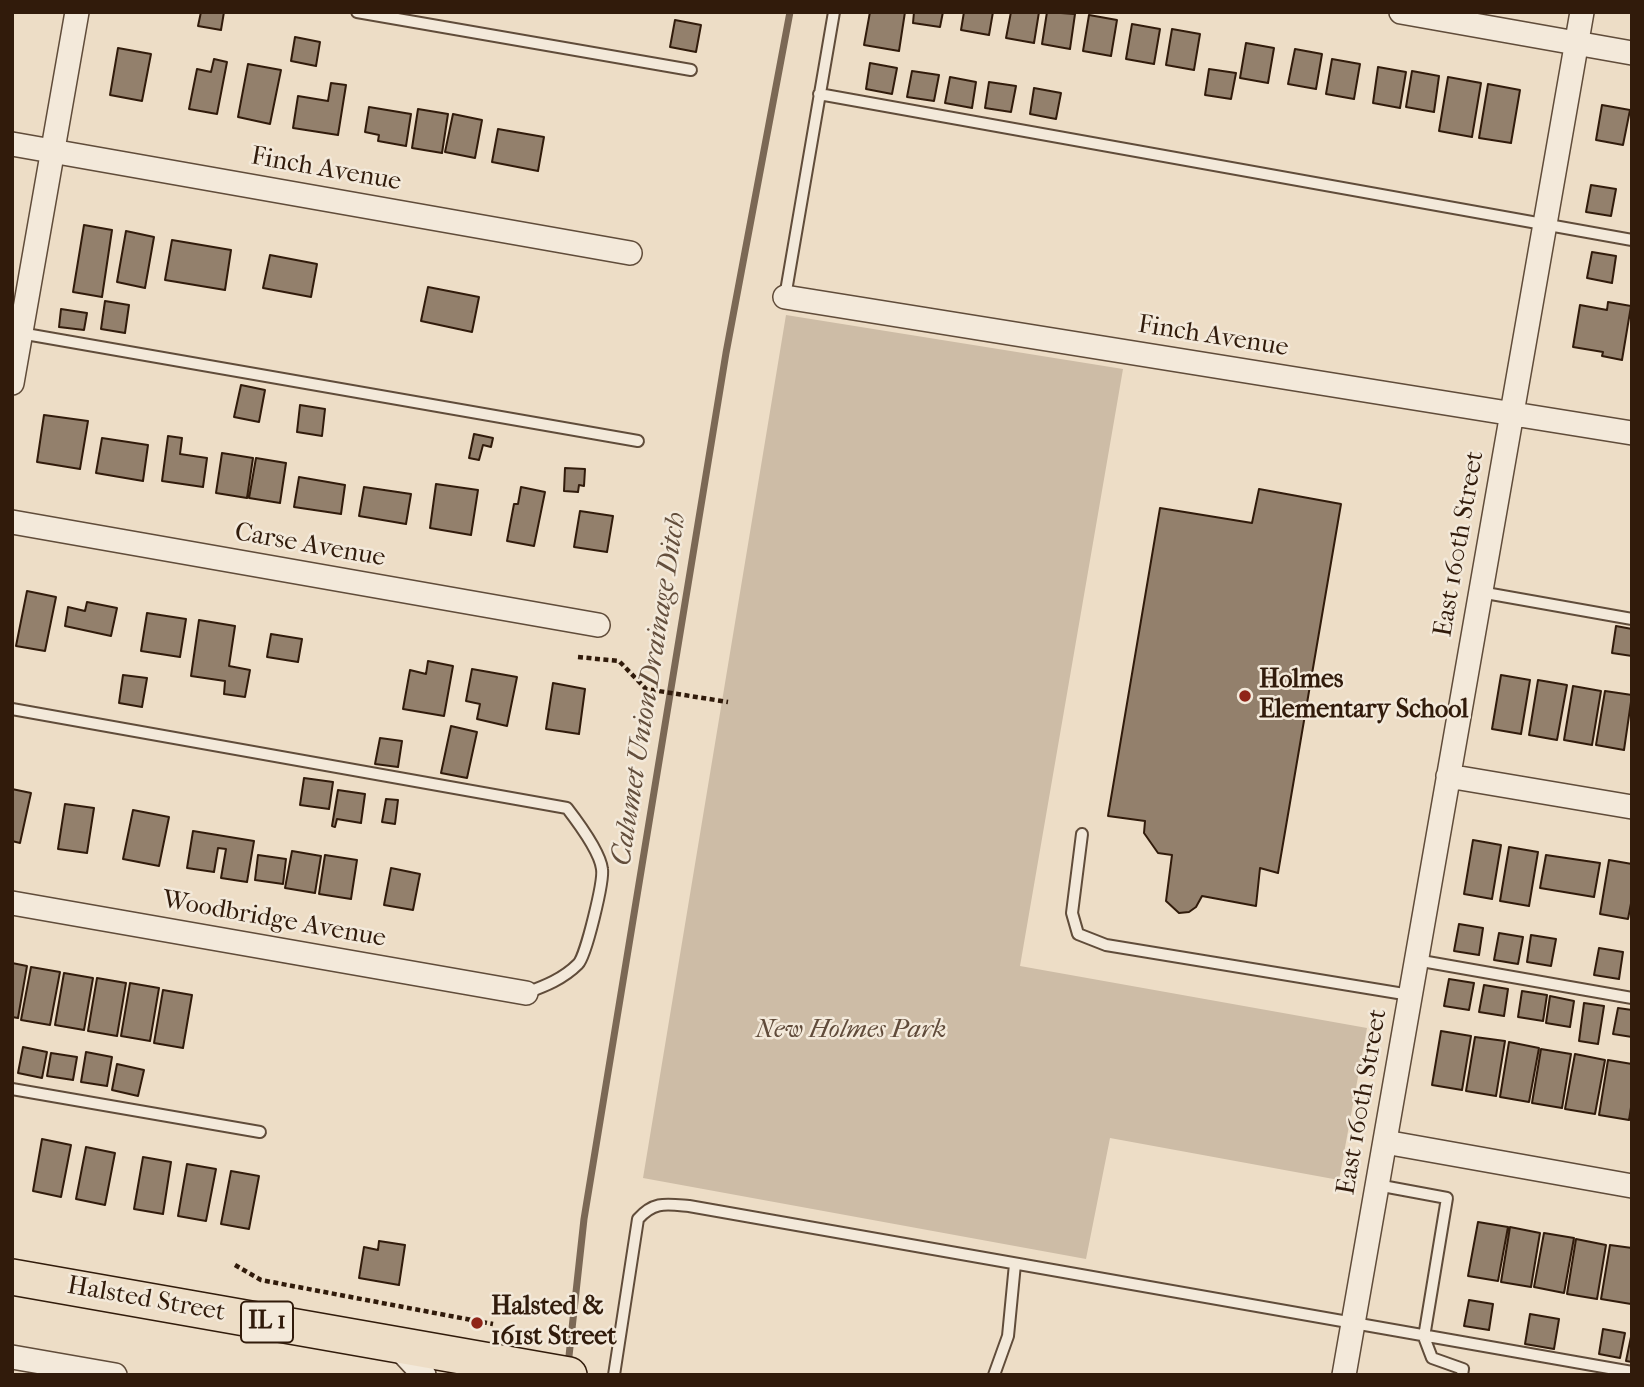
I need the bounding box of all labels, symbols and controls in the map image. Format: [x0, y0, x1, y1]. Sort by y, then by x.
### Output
street label: Finch Avenue [248, 141, 404, 199]
street label: Finch Avenue [1135, 310, 1291, 364]
street label: East 160th Street [1428, 449, 1492, 639]
water label: Calumet Union Drainage Ditch [605, 510, 695, 868]
street label: Carse Avenue [232, 517, 388, 575]
place label: Holmes Elementary School [1259, 665, 1468, 726]
marker: Holmes Elementary School [1237, 688, 1253, 704]
street label: Woodbridge Avenue [160, 885, 388, 955]
street label: East 160th Street [1331, 1007, 1395, 1197]
park label: New Holmes Park [756, 1015, 946, 1047]
street label: Halsted Street [65, 1271, 227, 1329]
place label: Halsted & 161st Street [491, 1292, 616, 1354]
road number: IL 1 [241, 1302, 293, 1342]
marker: Halsted & 161st Street [469, 1315, 485, 1331]

